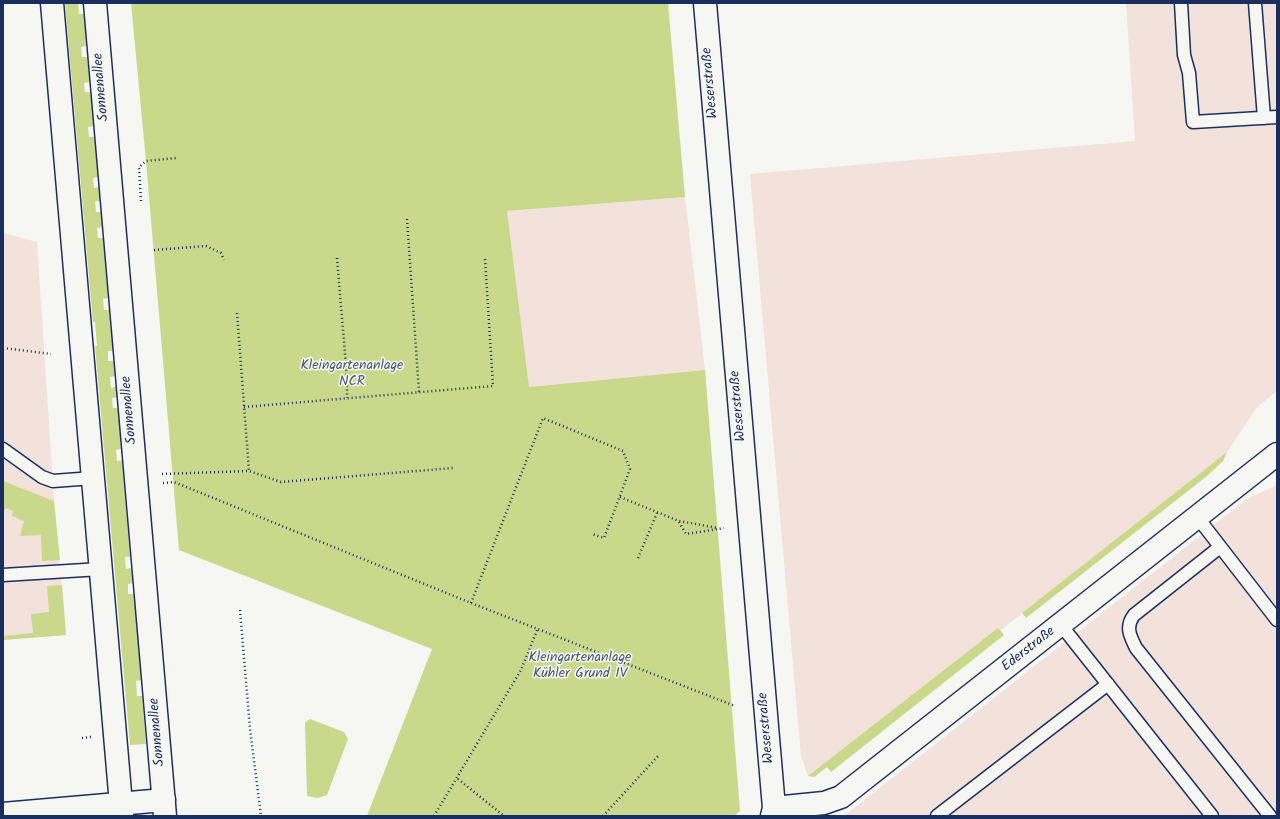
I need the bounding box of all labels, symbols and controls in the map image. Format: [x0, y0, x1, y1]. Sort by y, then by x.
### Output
street label: Weserstraße [700, 47, 722, 119]
street label: Sonnenallee [91, 52, 113, 122]
park label: Kleingartenanlage NCR [301, 359, 403, 392]
street label: Weserstraße [728, 370, 750, 442]
street label: Sonnenallee [119, 375, 141, 445]
street label: Ederstraße [999, 624, 1059, 676]
park label: Kleingartenanlage Kühler Grund IV [529, 651, 631, 684]
street label: Weserstraße [756, 692, 778, 764]
street label: Sonnenallee [147, 697, 169, 767]

